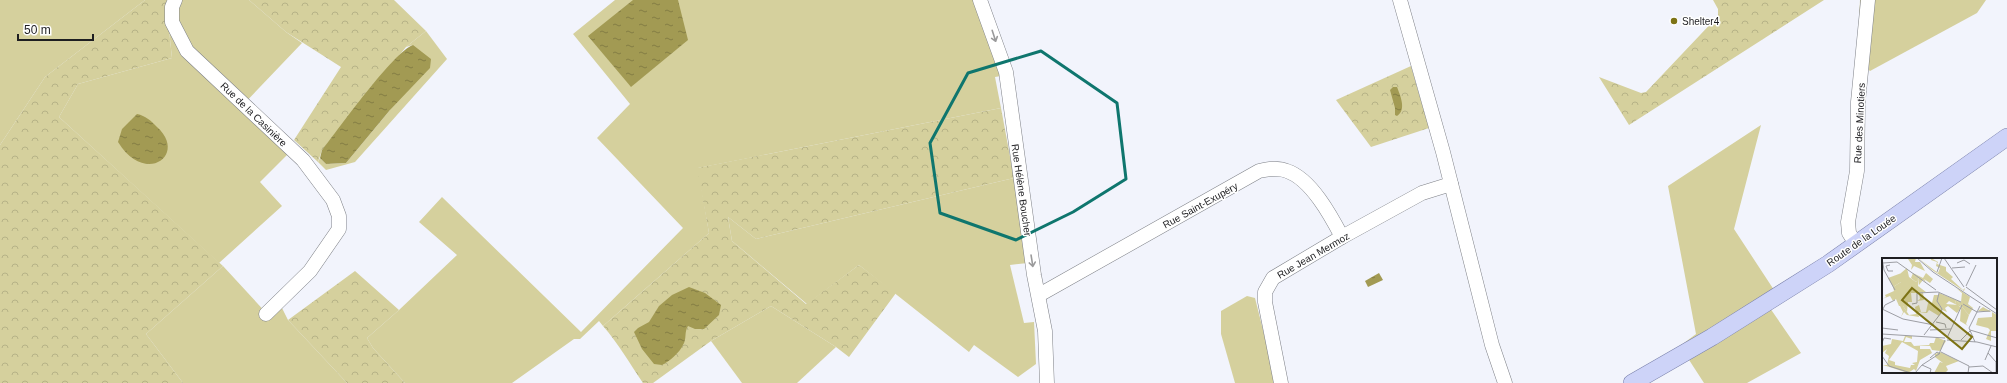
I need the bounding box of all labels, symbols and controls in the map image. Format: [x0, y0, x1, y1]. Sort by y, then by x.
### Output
scale bar [18, 16, 93, 42]
marker: Shelter4 [1669, 16, 1679, 26]
place label: Shelter4 [1682, 16, 1720, 27]
text: 50 m [24, 23, 51, 37]
one-way arrow [991, 30, 999, 42]
street label: Rue de la Casinière [218, 80, 289, 149]
street label: Rue des Minotiers [1852, 82, 1867, 164]
street label: Rue Hélène Boucher [1010, 143, 1034, 237]
street label: Rue Saint-Exupéry [1161, 180, 1240, 231]
street label: Route de la Louée [1825, 212, 1898, 268]
street label: Rue Jean Mermoz [1275, 230, 1351, 281]
one-way arrow [1028, 254, 1036, 267]
inset map [1882, 258, 1997, 373]

